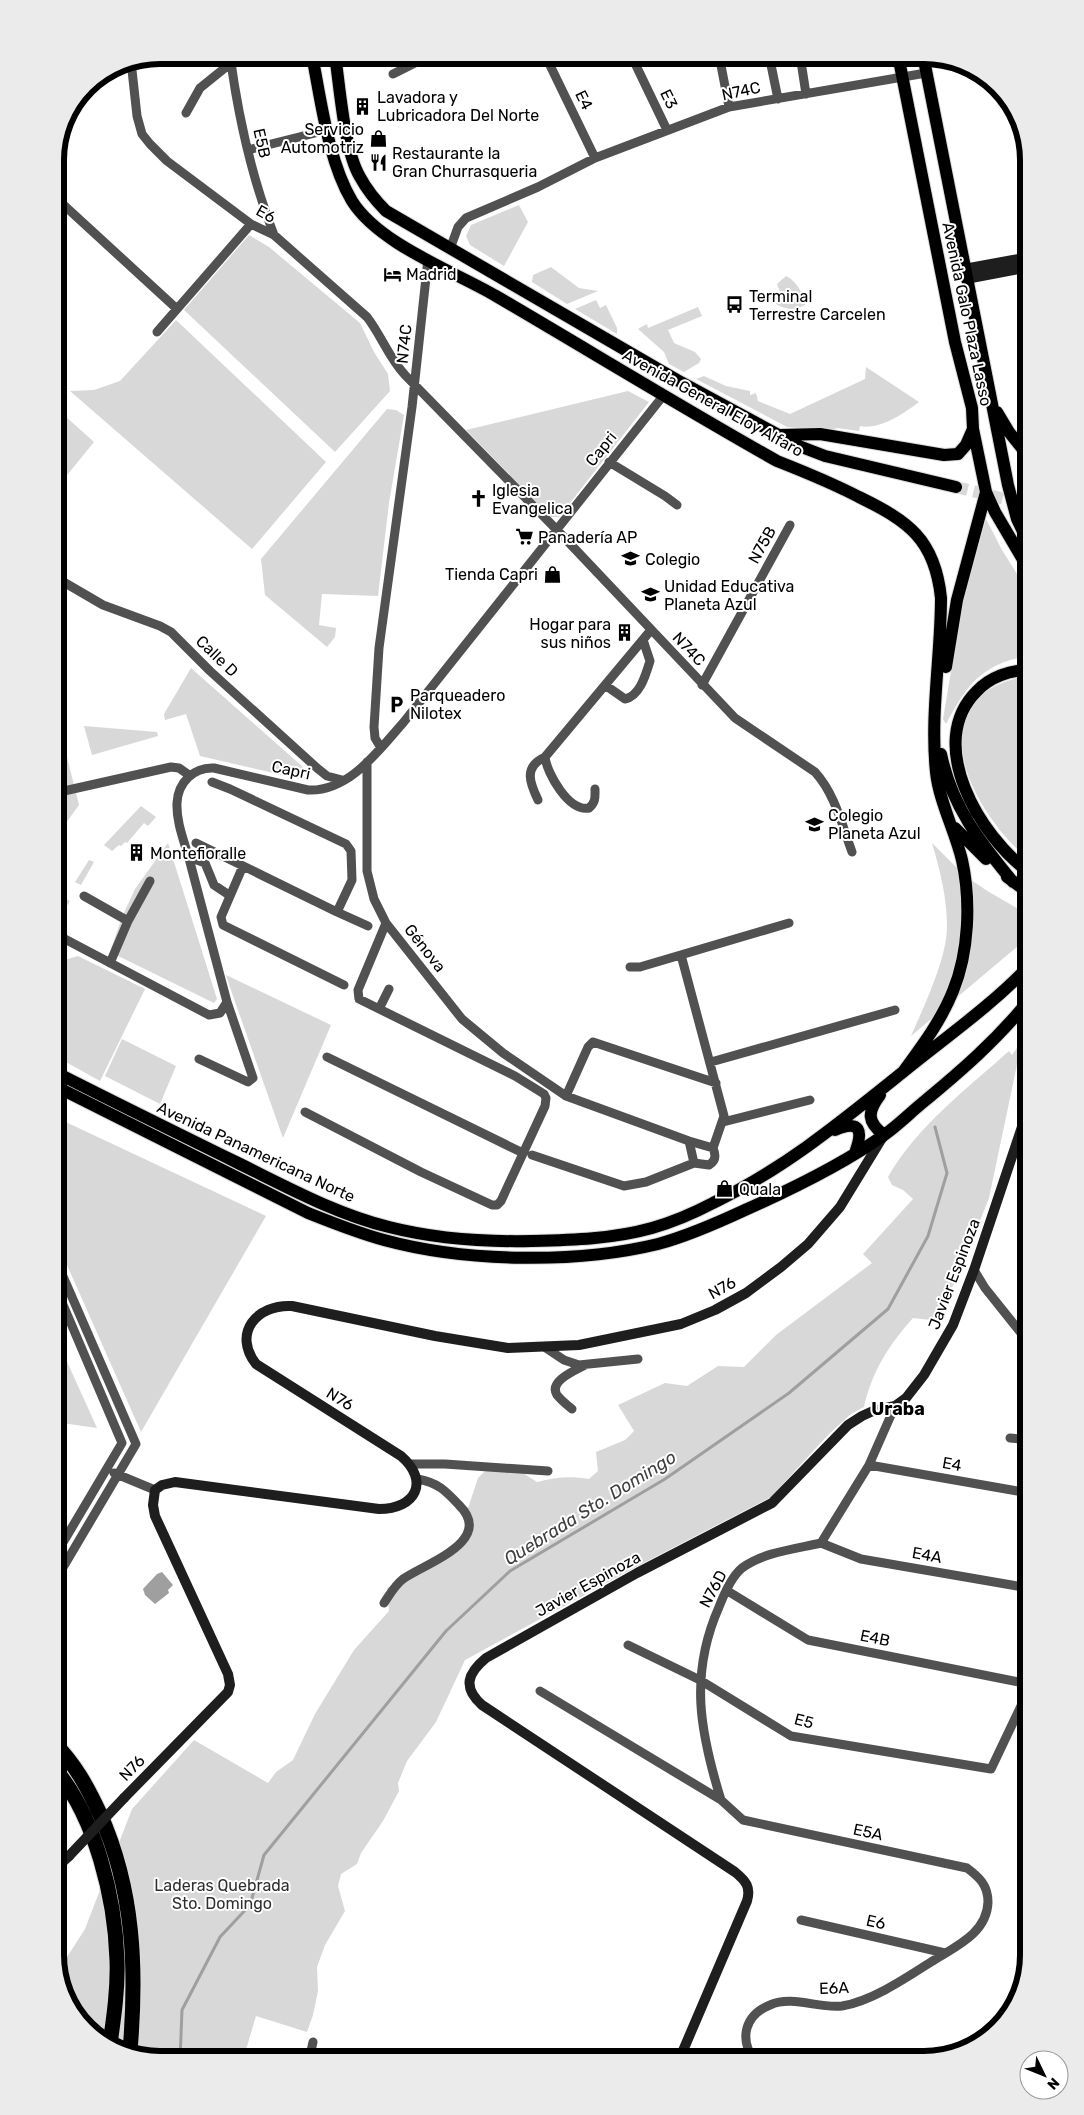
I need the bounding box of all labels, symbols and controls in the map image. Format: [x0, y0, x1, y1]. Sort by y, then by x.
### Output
street label: N74C [720, 78, 762, 104]
street label: E3 [656, 86, 682, 112]
street label: E4 [571, 87, 597, 113]
place label: Lavadora y Lubricadora Del Norte [377, 88, 539, 125]
building icon: Lavadora y Lubricadora Del Norte [353, 96, 373, 116]
place label: Servicio Automotriz [281, 120, 364, 157]
street label: E5B [249, 126, 275, 160]
shop icon: Servicio Automotriz [368, 128, 388, 148]
place label: Restaurante la Gran Churrasqueria [392, 144, 537, 181]
restaurant icon: Restaurante la Gran Churrasqueria [368, 152, 388, 172]
street label: E6 [253, 201, 279, 227]
street label: Avenida Galo Plaza Lasso [938, 220, 996, 408]
hotel icon: Madrid [382, 264, 402, 284]
place label: Madrid [406, 265, 457, 284]
place label: Terminal Terrestre Carcelen [749, 287, 886, 324]
bus stop icon: Terminal Terrestre Carcelen [725, 295, 745, 315]
street label: N74C [392, 323, 416, 365]
street label: Avenida General Eloy Alfaro [619, 345, 807, 461]
street label: Capri [581, 428, 621, 470]
place label: Iglesia Evangelica [492, 481, 572, 518]
church icon: Iglesia Evangelica [468, 489, 488, 509]
street label: N75B [744, 523, 780, 567]
supermarket icon: Panadería AP [514, 527, 534, 547]
place label: Panadería AP [538, 528, 637, 547]
school or university icon: Colegio [621, 549, 641, 569]
place label: Colegio [645, 550, 700, 569]
shop icon: Tienda Capri [542, 564, 562, 584]
place label: Tienda Capri [445, 565, 538, 584]
place label: Unidad Educativa Planeta Azul [664, 577, 794, 614]
school or university icon: Unidad Educativa Planeta Azul [640, 585, 660, 605]
place label: Hogar para sus niños [529, 615, 611, 652]
building icon: Hogar para sus niños [615, 623, 635, 643]
street label: N74C [669, 628, 709, 670]
street label: Calle D [192, 631, 242, 681]
place label: Parqueadero Nilotex [410, 686, 505, 723]
parking icon: Parqueadero Nilotex [386, 694, 406, 714]
street label: Capri [270, 757, 312, 783]
place label: Colegio Planeta Azul [828, 806, 921, 843]
school or university icon: Colegio Planeta Azul [804, 814, 824, 834]
building icon: Montefioralle [126, 843, 146, 863]
place label: Montefioralle [150, 844, 246, 863]
street label: Génova [400, 920, 450, 976]
street label: Avenida Panamericana Norte [154, 1098, 358, 1206]
shop icon: Quala [715, 1179, 735, 1199]
place label: Quala [739, 1180, 781, 1199]
street label: Javier Espinoza [924, 1216, 984, 1332]
street label: N76 [705, 1273, 739, 1303]
street label: N76 [323, 1383, 357, 1415]
district label: Uraba [871, 1398, 925, 1420]
water label: Quebrada Sto. Domingo [500, 1446, 680, 1570]
street label: E4 [941, 1453, 963, 1475]
street label: E4A [910, 1543, 944, 1567]
street label: Javier Espinoza [532, 1547, 644, 1621]
street label: N76D [695, 1567, 731, 1611]
street label: E4B [858, 1626, 892, 1650]
street label: E5 [792, 1709, 816, 1733]
street label: N76 [115, 1751, 149, 1785]
street label: E5A [851, 1820, 885, 1844]
park label: Laderas Quebrada Sto. Domingo [154, 1876, 290, 1913]
street label: E6 [864, 1911, 888, 1934]
street label: E6A [819, 1978, 850, 1998]
north arrow [1019, 2050, 1069, 2100]
text: N [1043, 2074, 1063, 2093]

